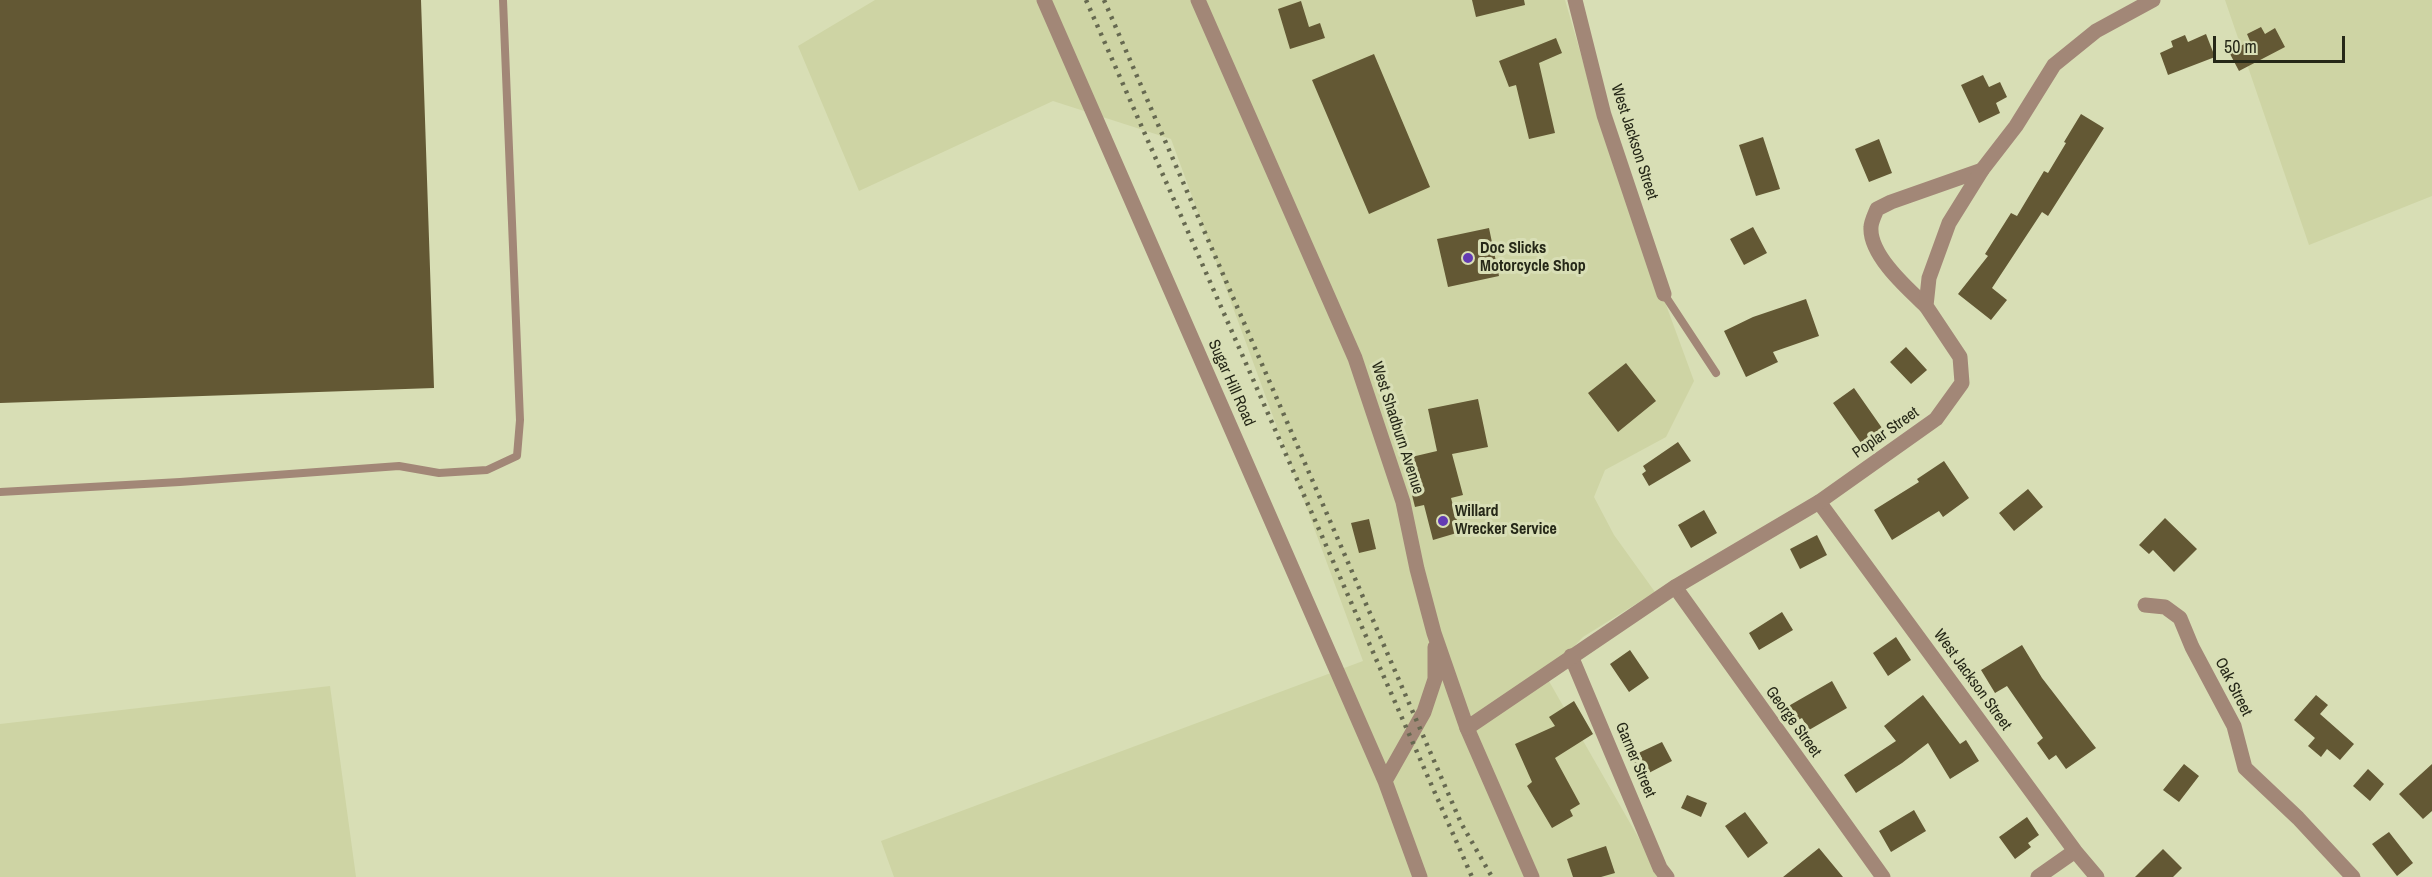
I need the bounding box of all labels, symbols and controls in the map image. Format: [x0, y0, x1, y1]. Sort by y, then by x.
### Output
scale bar [2216, 24, 2348, 62]
text: 50 m [2224, 34, 2257, 59]
street label: West Jackson Street [1606, 82, 1662, 202]
place label: Doc Slicks Motorcycle Shop [1480, 239, 1586, 277]
marker: Doc Slicks Motorcycle Shop [1461, 251, 1475, 265]
street label: Sugar Hill Road [1203, 337, 1259, 429]
street label: West Shadburn Avenue [1367, 359, 1427, 497]
street label: Poplar Street [1849, 403, 1923, 463]
place label: Willard Wrecker Service [1455, 502, 1557, 540]
marker: Willard Wrecker Service [1436, 514, 1450, 528]
street label: West Jackson Street [1929, 626, 2015, 734]
street label: Oak Street [2210, 655, 2256, 719]
street label: George Street [1761, 683, 1825, 761]
street label: Garner Street [1611, 720, 1659, 800]

